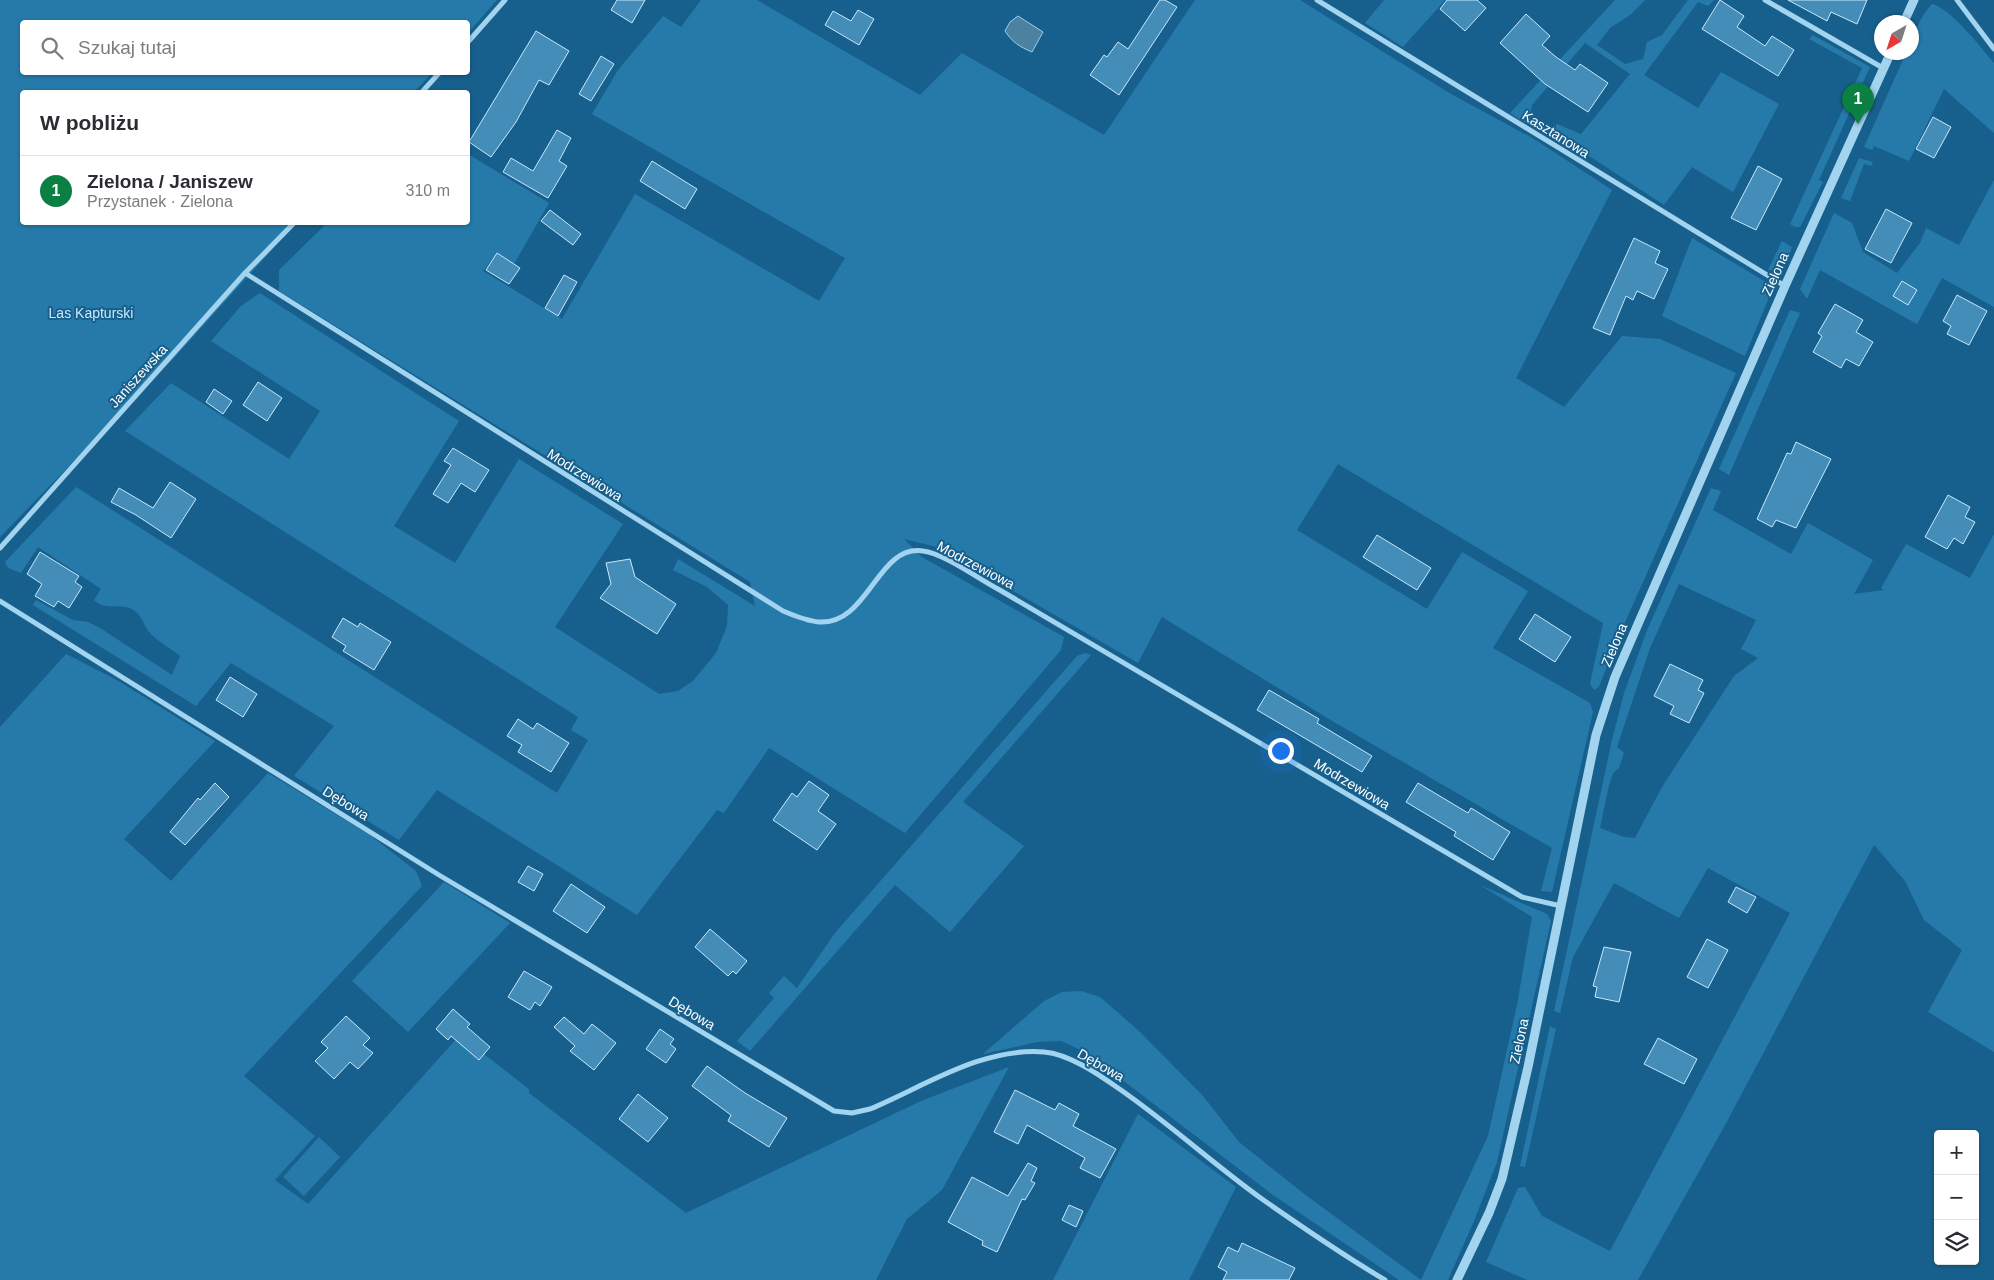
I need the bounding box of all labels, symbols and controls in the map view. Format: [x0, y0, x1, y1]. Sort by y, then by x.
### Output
north arrow [1874, 15, 1919, 60]
search box [20, 20, 470, 75]
icon: search [38, 34, 66, 62]
text: Szukaj tutaj [78, 37, 176, 58]
pin: 1 [1842, 83, 1874, 124]
street label: Kasztanowa [1519, 107, 1593, 161]
text: W pobliżu [40, 111, 139, 134]
text: Zielona / Janiszew [87, 171, 253, 192]
text: 1 [52, 182, 60, 199]
text: 310 m [406, 182, 450, 199]
text: Przystanek · Zielona [87, 193, 233, 210]
street label: Zielona [1758, 250, 1792, 298]
park label: Las Kapturski [49, 305, 133, 321]
street label: Janiszewska [105, 341, 171, 411]
street label: Modrzewiowa [544, 446, 626, 505]
street label: Modrzewiowa [934, 538, 1018, 592]
street label: Zielona [1598, 621, 1630, 669]
your location [1268, 738, 1294, 764]
street label: Modrzewiowa [1311, 755, 1393, 813]
street label: Dębowa [320, 783, 372, 824]
street label: Dębowa [666, 993, 718, 1033]
street label: Zielona [1506, 1017, 1532, 1065]
street label: Dębowa [1075, 1045, 1127, 1085]
map controls [1934, 1130, 1979, 1265]
button: + [1934, 1130, 1979, 1175]
button: − [1934, 1175, 1979, 1220]
button: layers [1934, 1220, 1979, 1265]

